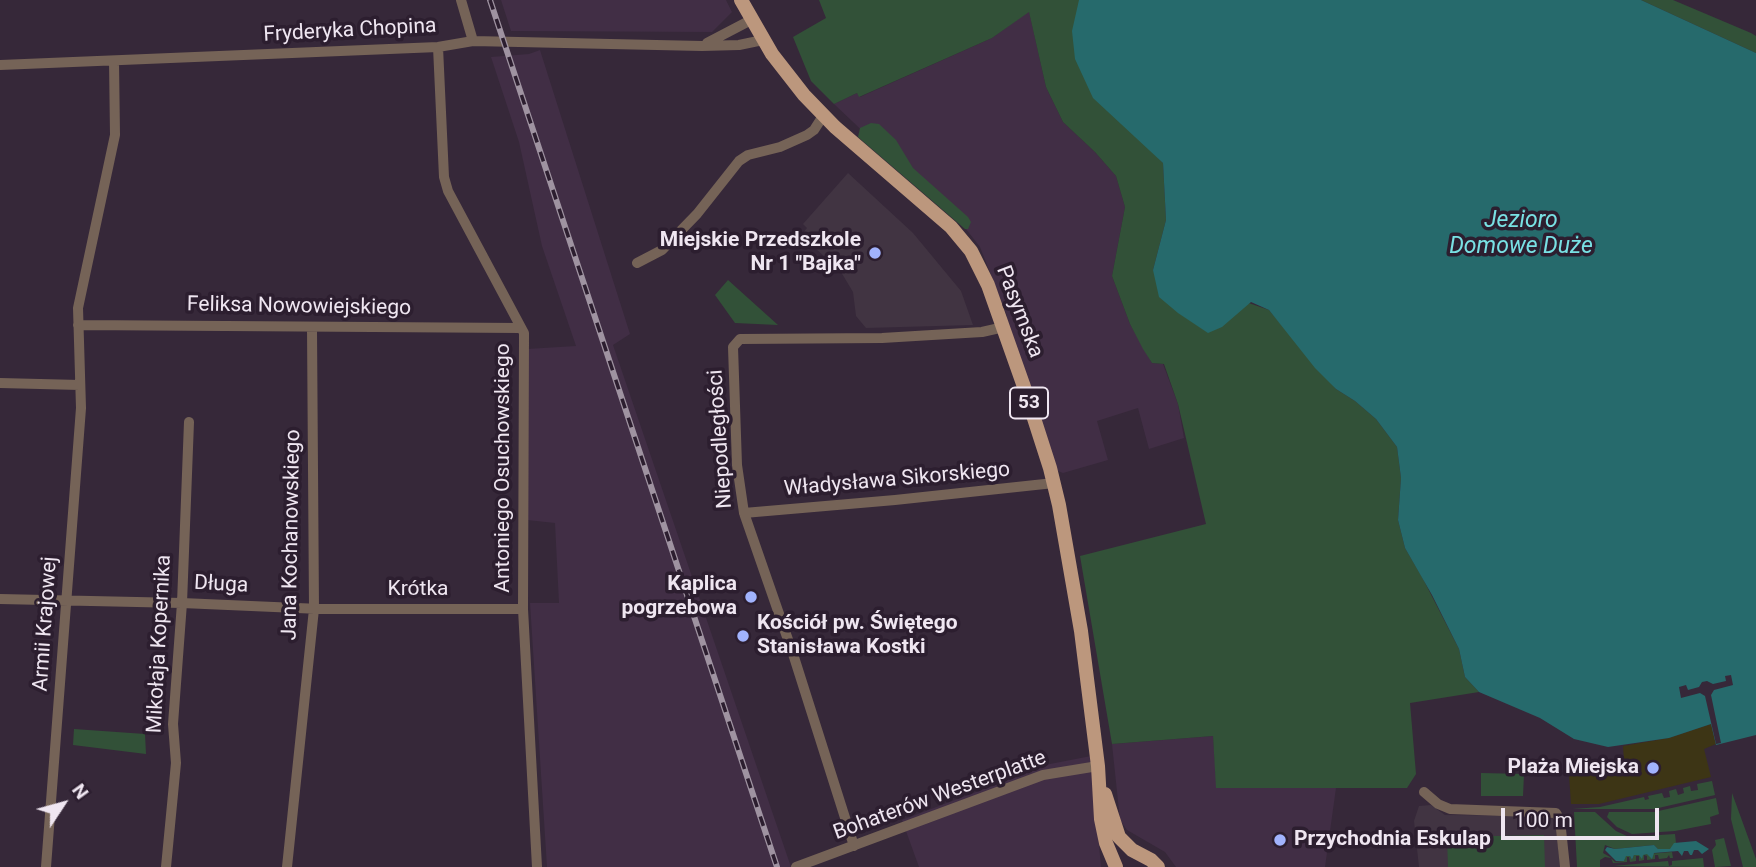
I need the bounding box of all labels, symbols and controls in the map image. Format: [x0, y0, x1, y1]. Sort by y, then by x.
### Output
street label: Fryderyka Chopina [263, 14, 437, 48]
water label: Jezioro Domowe Duże [1449, 207, 1593, 261]
place label: Miejskie Przedszkole Nr 1 "Bajka" [660, 228, 861, 278]
marker: Miejskie Przedszkole Nr 1 "Bajka" [867, 245, 883, 261]
street label: Pasymska [990, 262, 1048, 362]
street label: Feliksa Nowowiejskiego [187, 292, 411, 322]
street label: Antoniego Osuchowskiego [491, 343, 517, 593]
street label: Niepodległości [704, 369, 738, 509]
road number: 53 [1010, 388, 1048, 418]
street label: Jana Kochanowskiego [278, 429, 306, 641]
street label: Władysława Sikorskiego [783, 458, 1011, 502]
street label: Mikołaja Kopernika [143, 554, 177, 734]
street label: Armii Krajowej [29, 556, 63, 692]
street label: Długa [193, 571, 249, 599]
place label: Kaplica pogrzebowa [621, 572, 737, 622]
street label: Krótka [387, 577, 449, 603]
marker: Kaplica pogrzebowa [743, 589, 759, 605]
place label: Kościół pw. Świętego Stanisława Kostki [757, 611, 958, 661]
marker: Kościół pw. Świętego Stanisława Kostki [735, 628, 751, 644]
street label: Bohaterów Westerplatte [830, 746, 1050, 846]
place label: Plaża Miejska [1508, 755, 1639, 781]
marker: Plaża Miejska [1645, 760, 1661, 776]
north arrow [28, 769, 98, 839]
text: N [67, 779, 94, 804]
scale bar [1504, 794, 1662, 838]
text: 100 m [1514, 808, 1573, 832]
place label: Przychodnia Eskulap [1294, 827, 1491, 853]
marker: Przychodnia Eskulap [1272, 832, 1288, 848]

